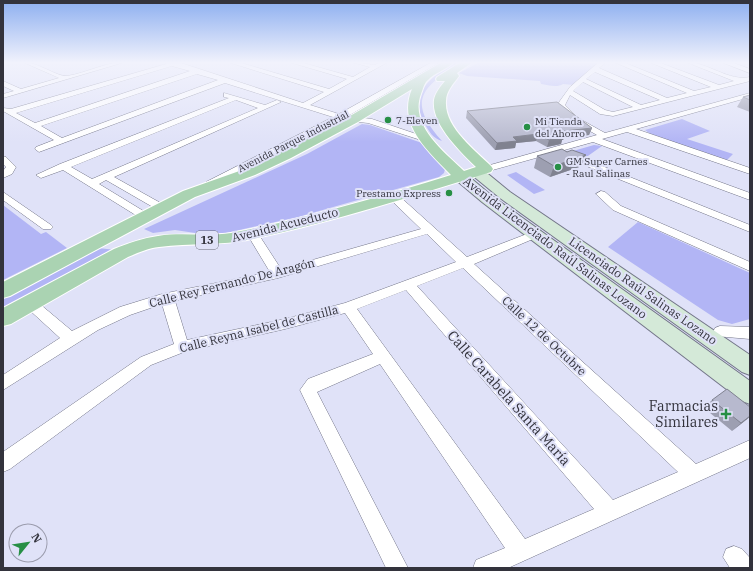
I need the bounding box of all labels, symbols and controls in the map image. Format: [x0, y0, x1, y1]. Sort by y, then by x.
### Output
street label: Avenida Parque Industrial [236, 108, 351, 175]
place label: 7-Eleven [396, 114, 438, 127]
marker: 7-Eleven [383, 115, 393, 125]
place label: Mi Tienda del Ahorro [535, 115, 585, 140]
marker: Mi Tienda del Ahorro [522, 122, 532, 132]
place label: GM Super Carnes - Raul Salinas [566, 155, 648, 180]
marker: GM Super Carnes - Raul Salinas [553, 162, 563, 172]
street label: Avenida Licenciado Raúl Salinas Lozano [460, 174, 650, 322]
place label: Prestamo Express [356, 187, 441, 200]
marker: Prestamo Express [444, 188, 454, 198]
street label: Avenida Acueducto [230, 204, 340, 245]
road number: 13 [196, 231, 218, 249]
street label: Licenciado Raúl Salinas Lozano [566, 234, 720, 348]
street label: Calle Rey Fernando De Aragón [147, 255, 317, 310]
street label: Calle 12 de Octubre [499, 293, 590, 379]
street label: Calle Reyna Isabel de Castilla [178, 301, 340, 356]
street label: Calle Carabela Santa María [443, 327, 575, 470]
place label: Farmacias Similares [649, 397, 718, 431]
marker: Farmacias Similares [721, 409, 731, 419]
north arrow [8, 523, 48, 563]
text: N [28, 531, 45, 546]

